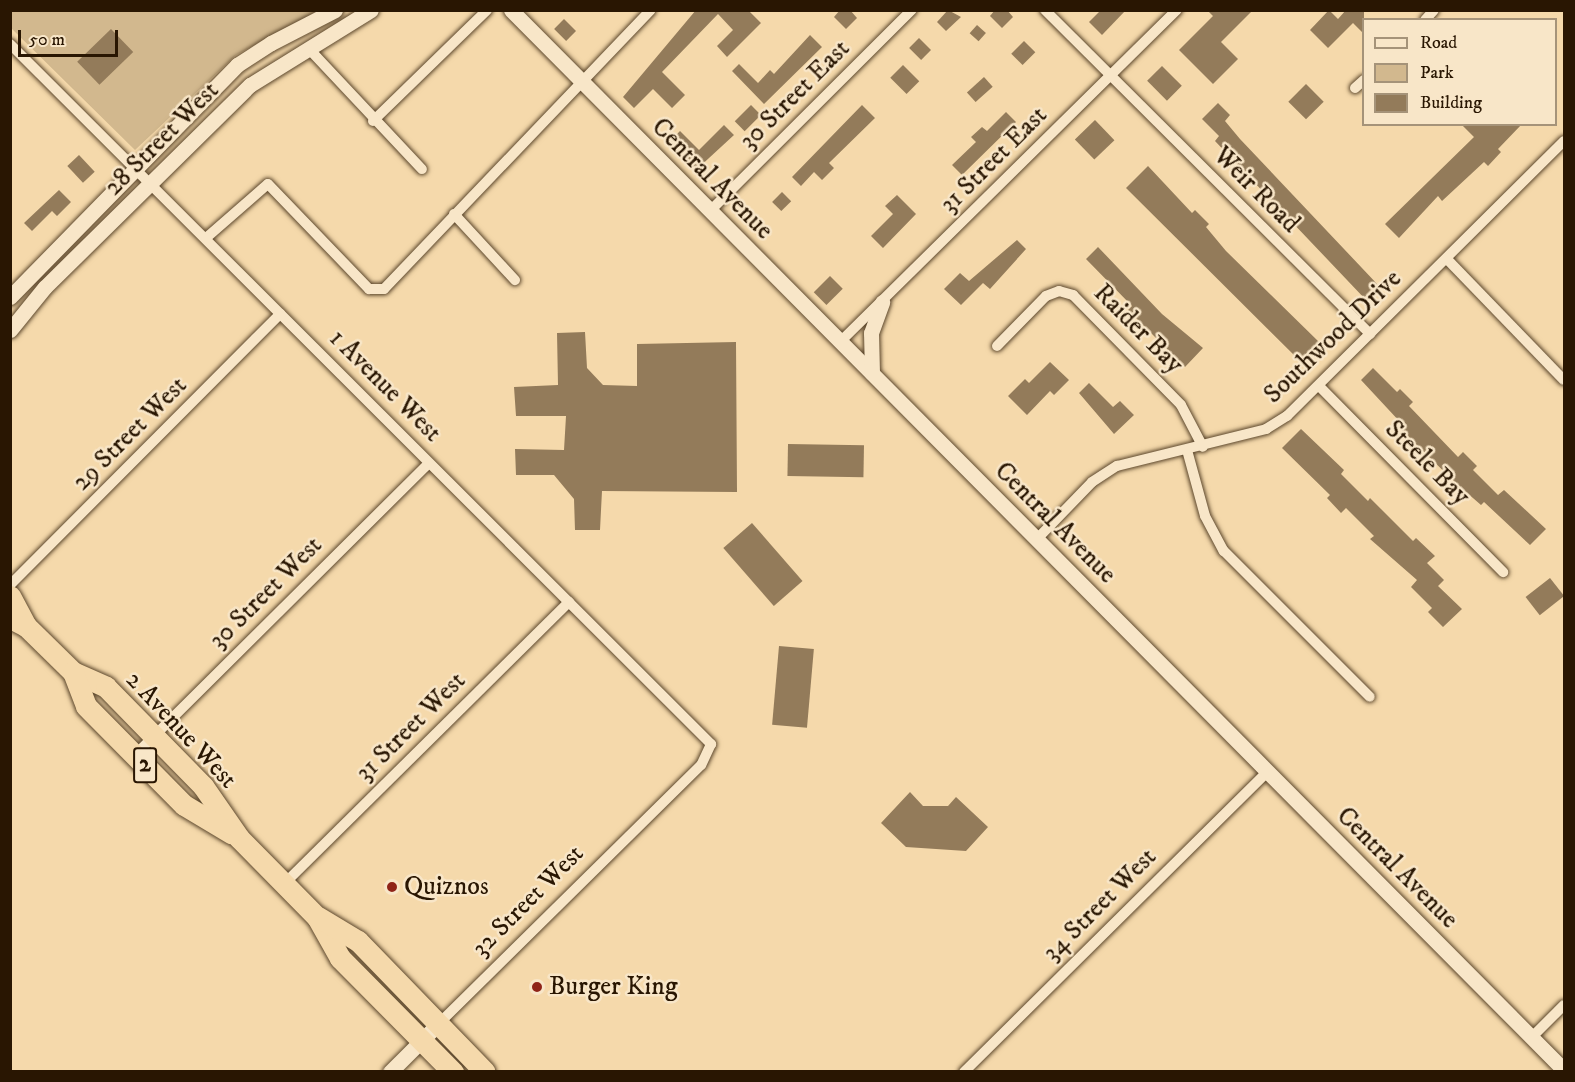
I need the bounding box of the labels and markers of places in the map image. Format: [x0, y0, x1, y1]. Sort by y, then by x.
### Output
place label: Quiznos [404, 871, 489, 903]
marker: Quiznos [385, 880, 399, 894]
place label: Burger King [549, 971, 678, 1003]
marker: Burger King [530, 980, 544, 994]

